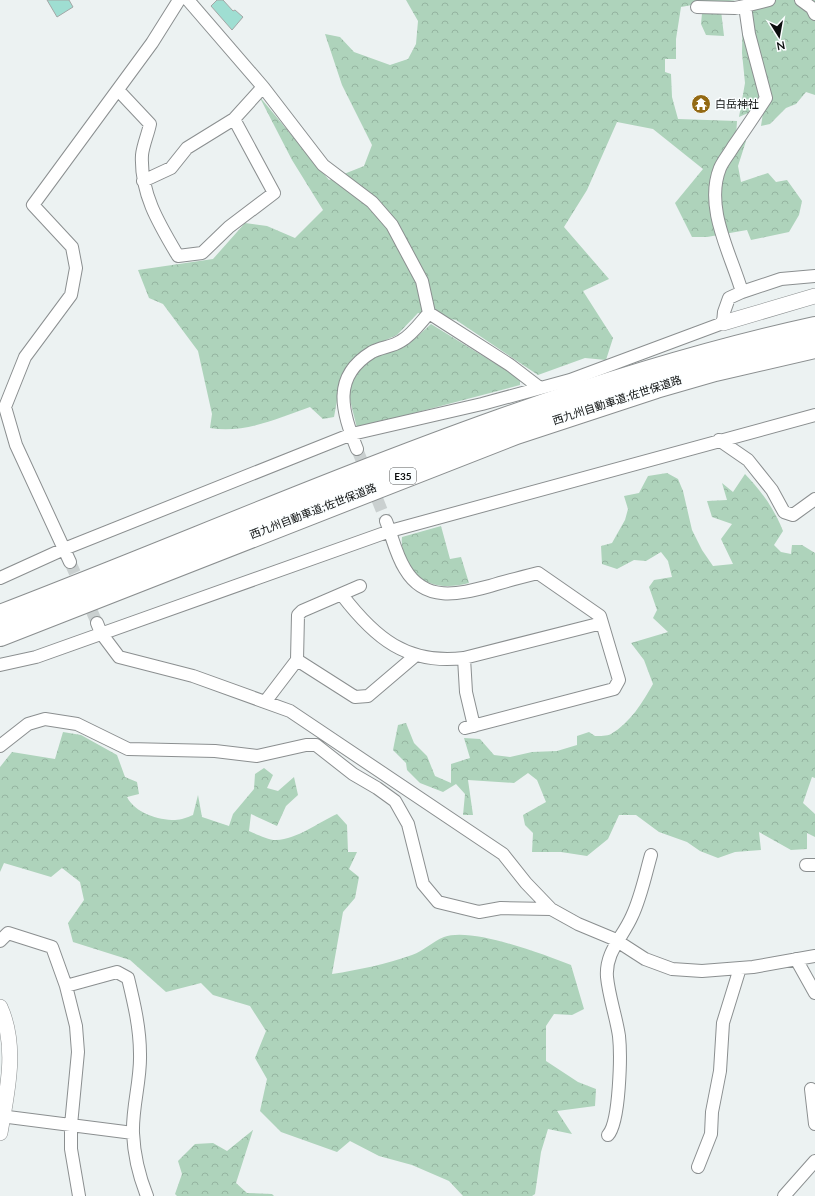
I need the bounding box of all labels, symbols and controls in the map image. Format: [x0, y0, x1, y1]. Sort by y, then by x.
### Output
north arrow [759, 16, 799, 56]
text: N [776, 39, 786, 53]
temple icon: 白岳神社 [690, 93, 712, 115]
place label: 白岳神社 [715, 97, 759, 110]
street label: 西九州自動車道;佐世保道路 [551, 373, 683, 427]
road number: E35 [390, 468, 416, 484]
street label: 西九州自動車道;佐世保道路 [248, 480, 378, 541]

